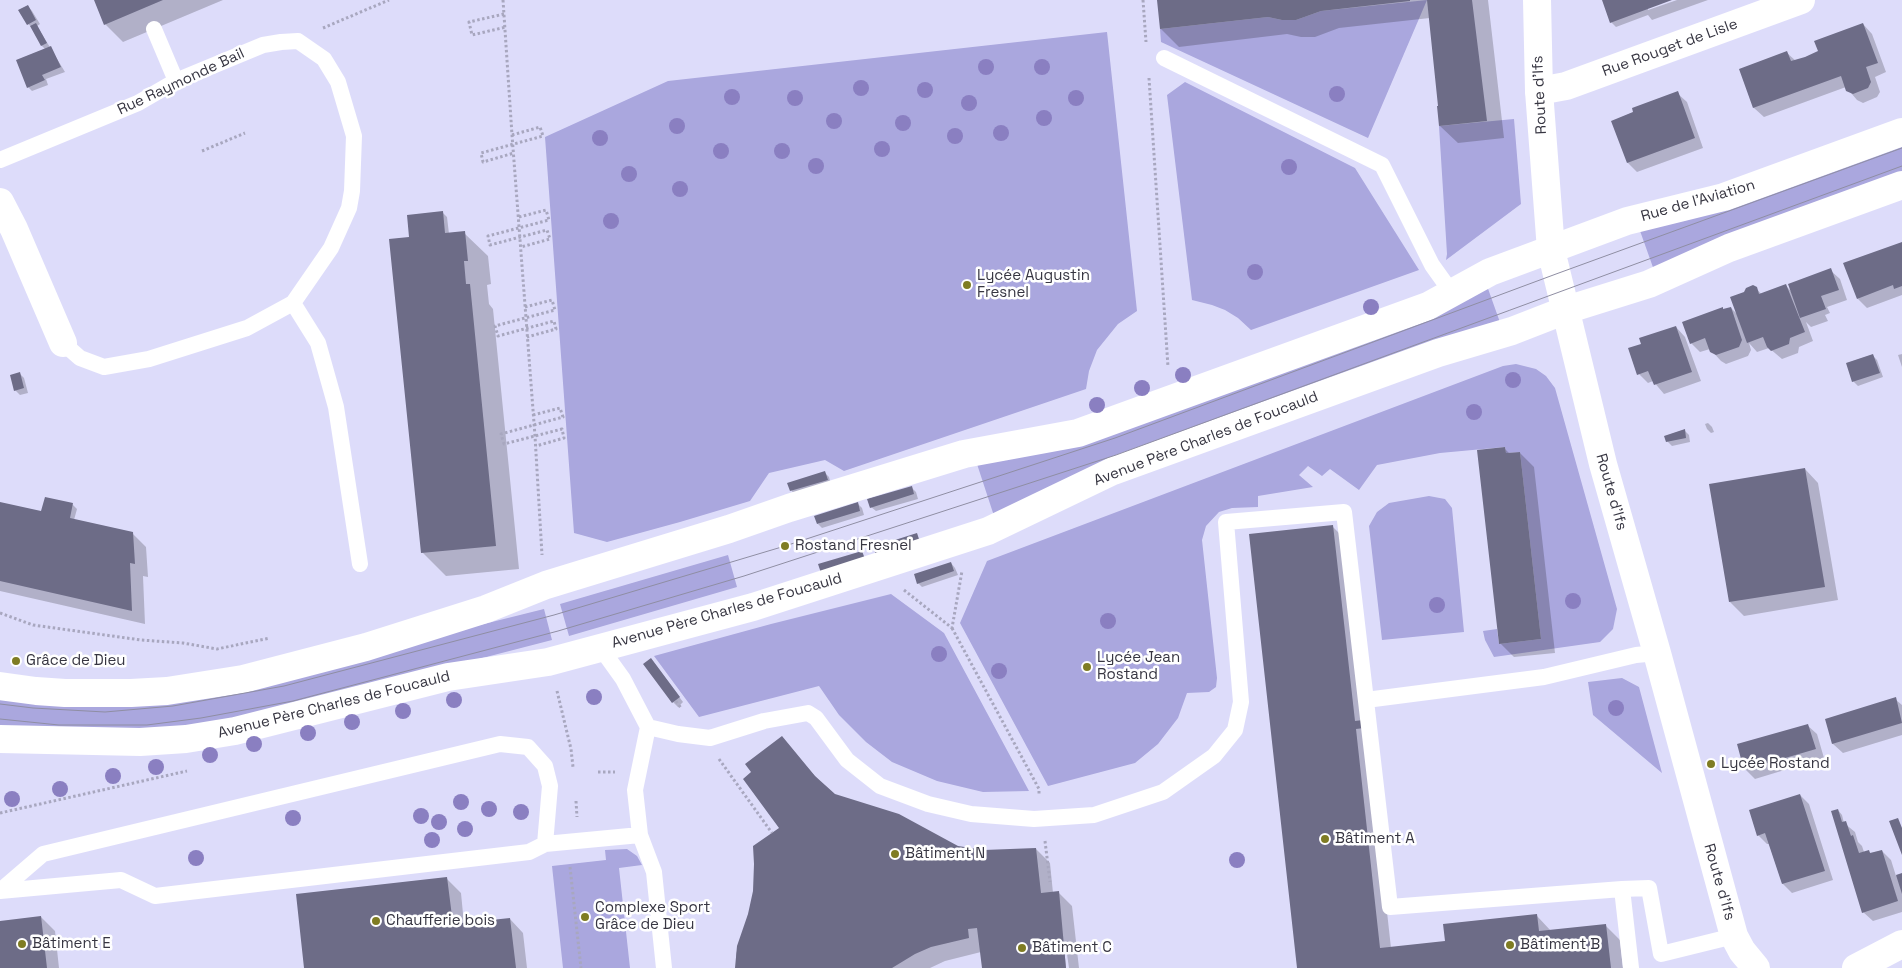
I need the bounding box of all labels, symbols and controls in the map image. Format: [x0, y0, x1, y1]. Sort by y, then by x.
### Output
street label: Rue Rouget de Lisle [1600, 15, 1740, 81]
street label: Rue Raymonde Bail [115, 45, 247, 119]
street label: Route d'Ifs [1529, 55, 1551, 135]
street label: Rue de l'Aviation [1639, 176, 1757, 226]
place label: Lycée Augustin Fresnel [977, 267, 1090, 302]
marker: Lycée Augustin Fresnel [961, 279, 973, 291]
street label: Avenue Père Charles de Foucauld [1091, 388, 1321, 490]
street label: Route d'Ifs [1591, 452, 1631, 532]
place label: Rostand Fresnel [795, 537, 912, 555]
marker: Rostand Fresnel [779, 540, 791, 552]
street label: Avenue Père Charles de Foucauld [610, 569, 844, 653]
place label: Lycée Jean Rostand [1097, 649, 1180, 684]
place label: Grâce de Dieu [26, 652, 126, 670]
marker: Grâce de Dieu [10, 655, 22, 667]
marker: Lycée Jean Rostand [1081, 661, 1093, 673]
street label: Avenue Père Charles de Foucauld [216, 667, 452, 743]
place label: Lycée Rostand [1721, 755, 1830, 773]
marker: Lycée Rostand [1705, 758, 1717, 770]
place label: Bâtiment A [1335, 830, 1415, 848]
marker: Bâtiment A [1319, 833, 1331, 845]
street label: Route d'Ifs [1699, 842, 1739, 922]
place label: Bâtiment N [905, 845, 985, 863]
marker: Bâtiment N [889, 848, 901, 860]
place label: Complexe Sport Grâce de Dieu [595, 899, 710, 934]
marker: Complexe Sport Grâce de Dieu [579, 911, 591, 923]
place label: Chaufferie bois [386, 912, 495, 930]
marker: Chaufferie bois [370, 915, 382, 927]
place label: Bâtiment E [32, 935, 111, 953]
place label: Bâtiment B [1520, 936, 1600, 954]
marker: Bâtiment E [16, 938, 28, 950]
place label: Bâtiment C [1032, 939, 1112, 957]
marker: Bâtiment B [1504, 939, 1516, 951]
marker: Bâtiment C [1016, 942, 1028, 954]

